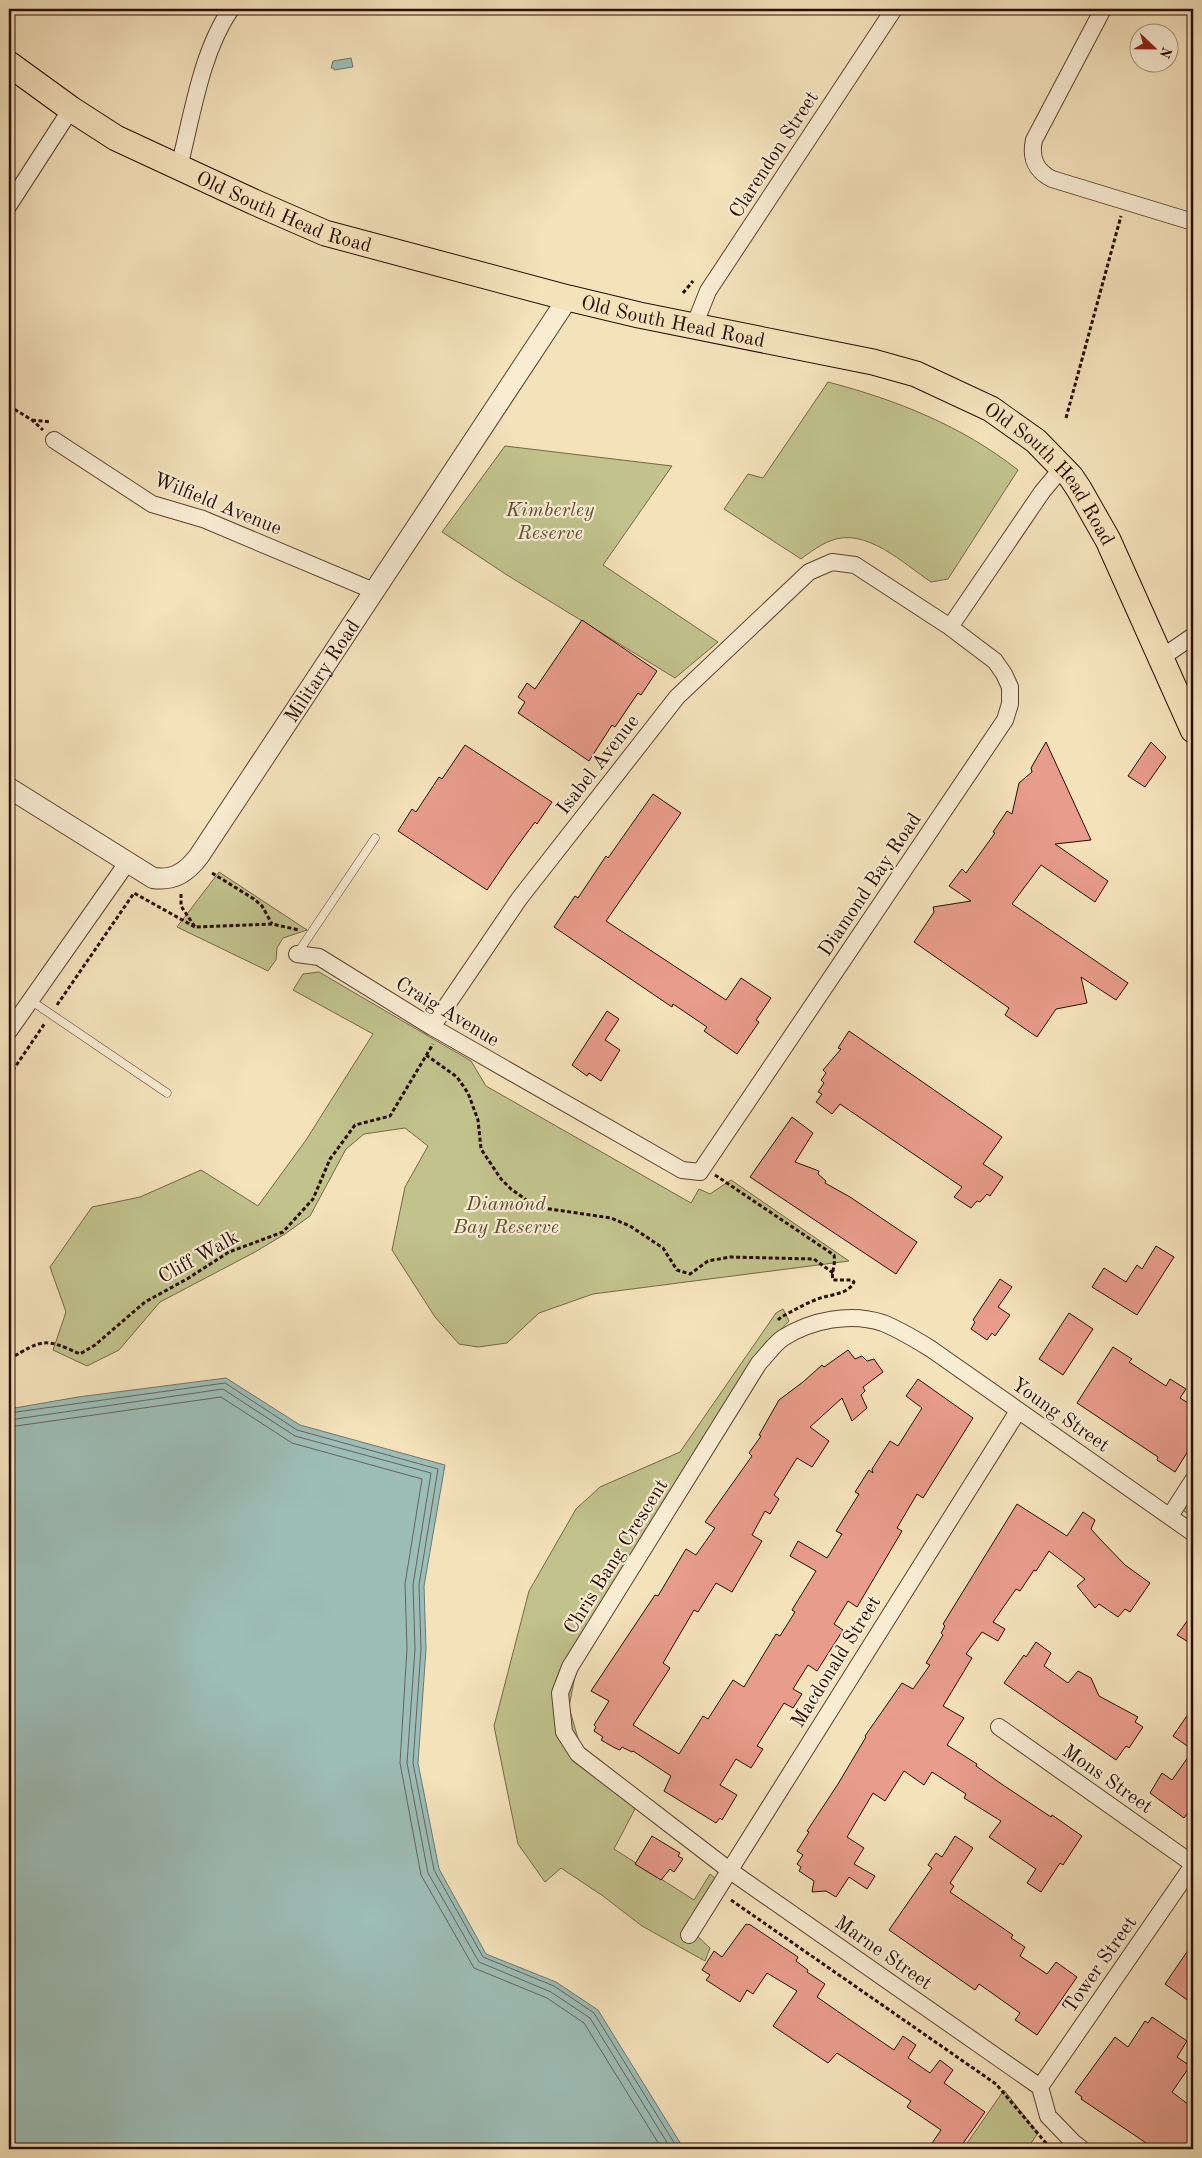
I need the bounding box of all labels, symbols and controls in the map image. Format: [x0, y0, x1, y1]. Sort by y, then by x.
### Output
north arrow [1130, 22, 1180, 72]
text: N [1157, 45, 1174, 60]
street label: Clarendon Street [726, 88, 823, 222]
street label: Old South Head Road [193, 169, 373, 257]
street label: Old South Head Road [579, 293, 767, 352]
street label: Old South Head Road [980, 400, 1117, 549]
street label: Wilfield Avenue [150, 470, 284, 540]
park label: Kimberley Reserve [505, 501, 595, 544]
street label: Military Road [282, 617, 364, 727]
street label: Isabel Avenue [554, 712, 644, 819]
street label: Diamond Bay Road [815, 810, 926, 960]
street label: Craig Avenue [392, 974, 502, 1051]
park label: Diamond Bay Reserve [452, 1195, 559, 1238]
street label: Cliff Walk [155, 1228, 242, 1288]
street label: Young Street [1007, 1375, 1112, 1457]
street label: Chris Bang Crescent [561, 1476, 672, 1638]
street label: Macdonald Street [788, 1593, 885, 1731]
street label: Mons Street [1058, 1741, 1155, 1818]
street label: Marne Street [831, 1913, 935, 1994]
street label: Tower Street [1060, 1913, 1141, 2017]

